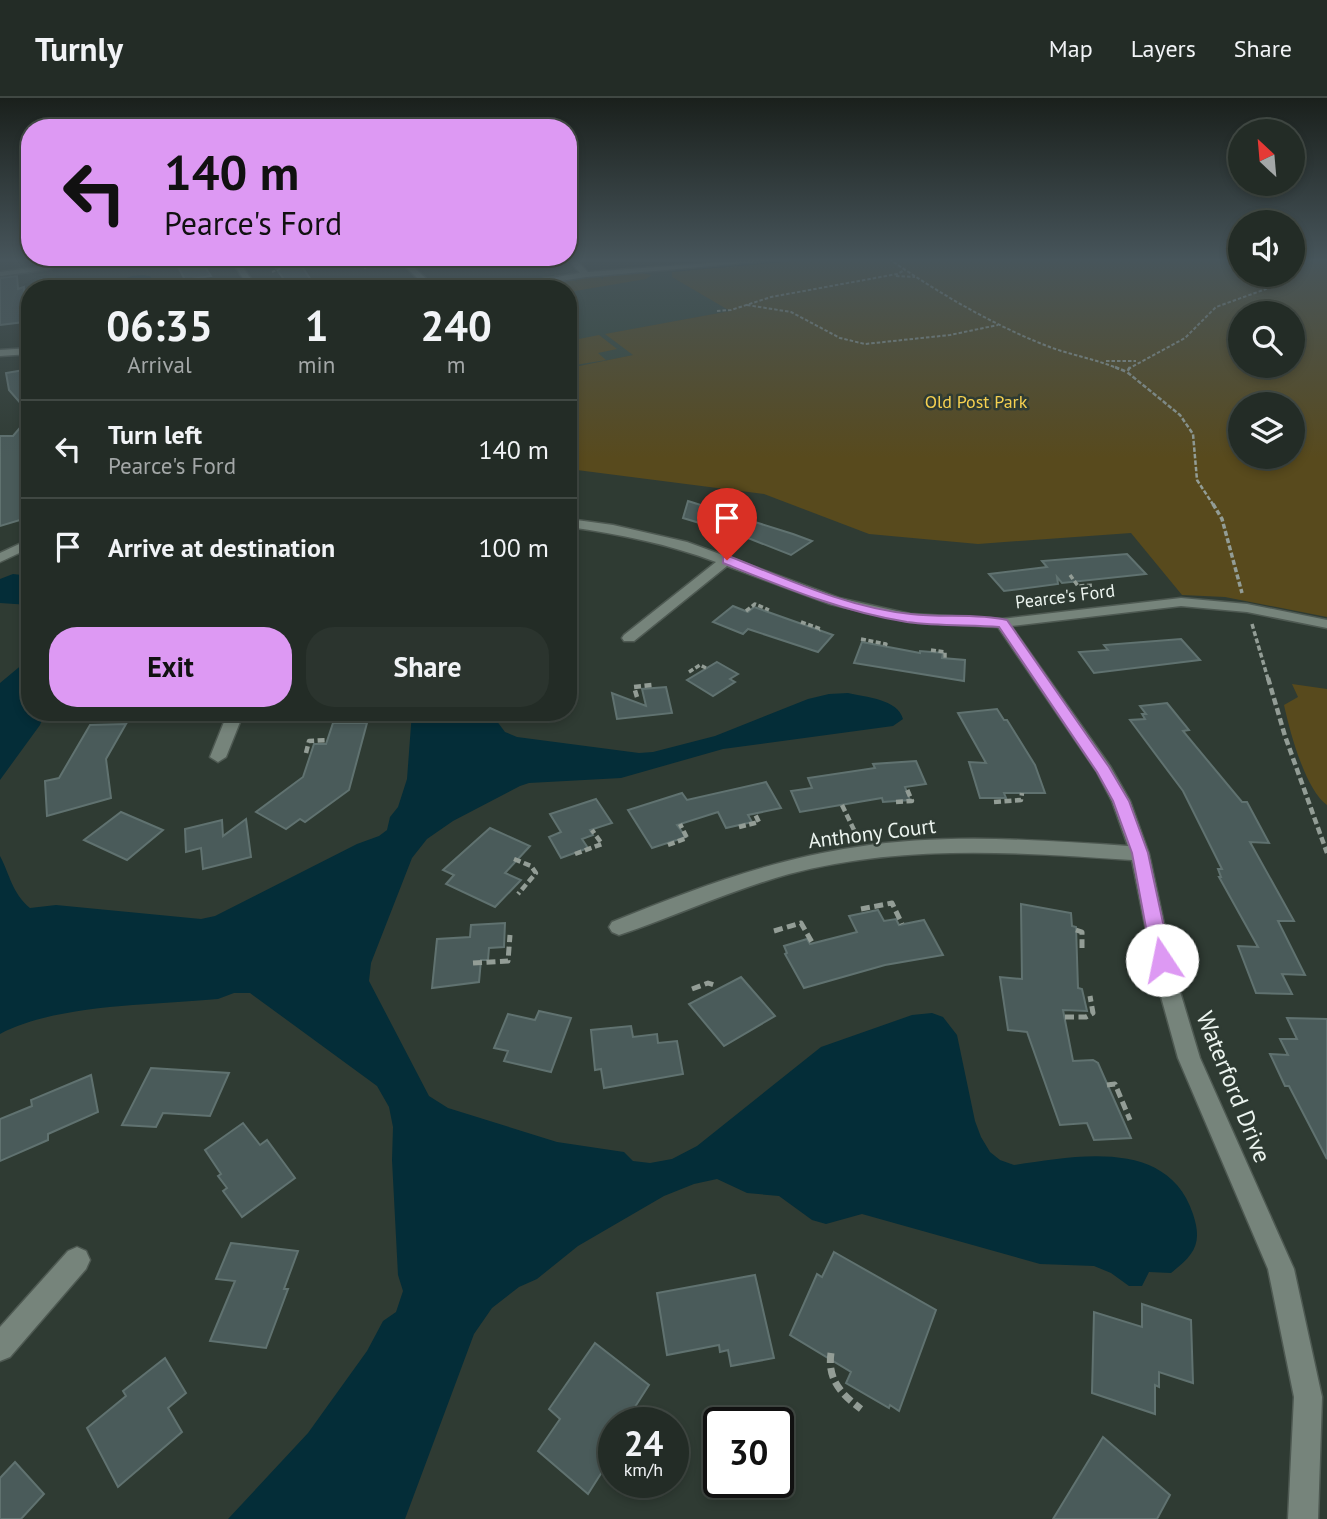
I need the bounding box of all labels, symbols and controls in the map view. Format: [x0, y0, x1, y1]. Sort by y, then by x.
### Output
text: Turnly [35, 27, 123, 70]
text: Map [1049, 33, 1093, 64]
text: Layers [1131, 33, 1196, 64]
text: Share [1234, 33, 1292, 64]
north arrow [1228, 119, 1306, 196]
map controls [1228, 119, 1305, 469]
text: 140 m [164, 140, 299, 204]
icon: left [49, 147, 140, 238]
text: Pearce's Ford [164, 202, 342, 244]
button: sound [1228, 210, 1305, 287]
text: 06:35 [106, 298, 213, 353]
text: 1 [305, 298, 328, 353]
text: 240 [420, 298, 492, 353]
button: search [1228, 301, 1305, 378]
text: Arrival [127, 350, 192, 379]
text: min [298, 350, 335, 379]
text: m [447, 350, 465, 379]
park label: Old Post Park [925, 390, 1028, 413]
button: layers [1228, 392, 1305, 469]
text: Turn left [108, 418, 202, 451]
icon: left [49, 430, 87, 468]
text: 140 m [478, 433, 549, 466]
text: Pearce's Ford [108, 451, 236, 480]
pin [697, 488, 757, 560]
icon: arrive [708, 499, 746, 537]
icon: arrive [49, 528, 87, 566]
text: Arrive at destination [108, 531, 335, 564]
text: 100 m [478, 531, 549, 564]
street label: Pearce's Ford [1014, 578, 1116, 614]
button: Exit [49, 627, 292, 707]
button: Share [306, 627, 549, 707]
street label: Anthony Court [807, 812, 937, 854]
position arrow [1125, 923, 1199, 997]
street label: Waterford Drive [1190, 1007, 1278, 1167]
speed limit sign: 30 [703, 1407, 794, 1498]
text: 24 [624, 1420, 663, 1466]
text: km/h [624, 1458, 663, 1481]

